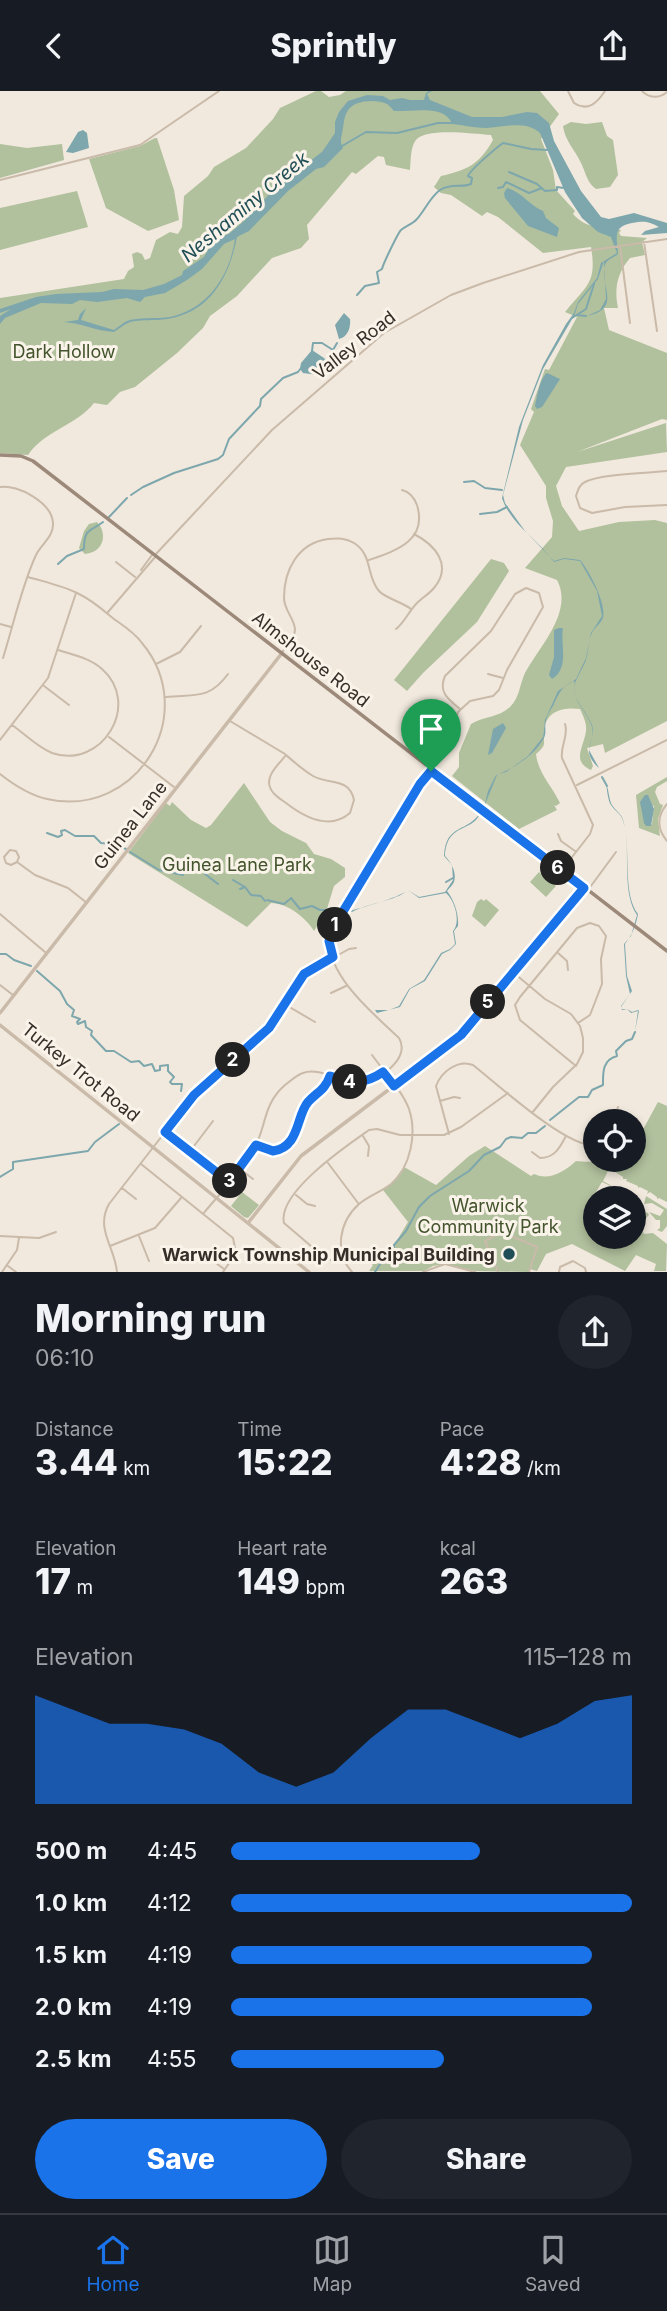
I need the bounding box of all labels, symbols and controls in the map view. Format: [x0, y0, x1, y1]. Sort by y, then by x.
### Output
text: Sprintly [270, 26, 397, 65]
icon: back [35, 27, 73, 65]
icon: share [594, 27, 632, 65]
water label: Neshaminy Creek [177, 147, 314, 267]
street label: Valley Road [308, 306, 400, 384]
park label: Dark Hollow [12, 341, 116, 362]
street label: Almshouse Road [248, 607, 374, 711]
pin [401, 699, 461, 771]
icon: arrive [412, 710, 450, 748]
street label: Guinea Lane [89, 777, 171, 873]
pin: 6 [540, 851, 576, 885]
park label: Guinea Lane Park [162, 854, 312, 875]
text: 6 [551, 856, 564, 879]
pin: 1 [318, 907, 352, 943]
text: 1 [330, 913, 339, 936]
pin: 5 [470, 985, 505, 1019]
text: 5 [481, 990, 494, 1013]
street label: Turkey Trot Road [18, 1018, 144, 1126]
pin: 2 [216, 1042, 250, 1077]
text: 2 [227, 1048, 238, 1071]
pin: 4 [332, 1065, 368, 1100]
text: 4 [343, 1070, 356, 1093]
map controls [583, 1109, 646, 1249]
button: locate [583, 1109, 646, 1172]
pin: 3 [212, 1163, 247, 1199]
text: 3 [223, 1169, 236, 1192]
button: layers [583, 1186, 646, 1249]
park label: Warwick Community Park [417, 1195, 559, 1237]
place label: Warwick Township Municipal Building [162, 1244, 495, 1265]
marker: Warwick Township Municipal Building [501, 1246, 517, 1262]
text: Morning run [35, 1295, 266, 1341]
button: share [558, 1295, 632, 1369]
text: 06:10 [35, 1344, 94, 1372]
text: Distance [35, 1418, 113, 1441]
text: Time [237, 1418, 282, 1441]
text: Pace [440, 1418, 484, 1441]
text: 3.44 [35, 1441, 118, 1483]
text: 15:22 [237, 1441, 333, 1483]
text: 4:28 [440, 1441, 522, 1483]
text: km [118, 1457, 150, 1480]
text: /km [522, 1457, 561, 1480]
text: Elevation [35, 1537, 116, 1560]
text: Heart rate [237, 1537, 327, 1560]
text: kcal [440, 1537, 476, 1560]
text: 17 [35, 1560, 71, 1602]
text: 149 [237, 1560, 300, 1602]
text: 263 [440, 1560, 508, 1602]
text: m [71, 1576, 93, 1599]
text: bpm [300, 1576, 345, 1599]
text: Elevation [35, 1643, 134, 1671]
text: 115–128 m [524, 1643, 632, 1671]
text: 500 m [35, 1837, 107, 1865]
text: 4:45 [147, 1837, 197, 1865]
text: 1.0 km [35, 1889, 107, 1917]
text: 4:12 [147, 1889, 192, 1917]
text: 1.5 km [35, 1941, 107, 1969]
text: 4:19 [147, 1941, 192, 1969]
text: 2.0 km [35, 1993, 112, 2021]
text: 4:19 [147, 1993, 192, 2021]
text: 2.5 km [35, 2045, 112, 2073]
text: 4:55 [147, 2045, 196, 2073]
button: Save [35, 2119, 327, 2199]
button: Share [341, 2119, 632, 2199]
tab: Home [86, 2231, 140, 2296]
tab: Map [313, 2231, 352, 2296]
tab: Saved [525, 2231, 581, 2296]

